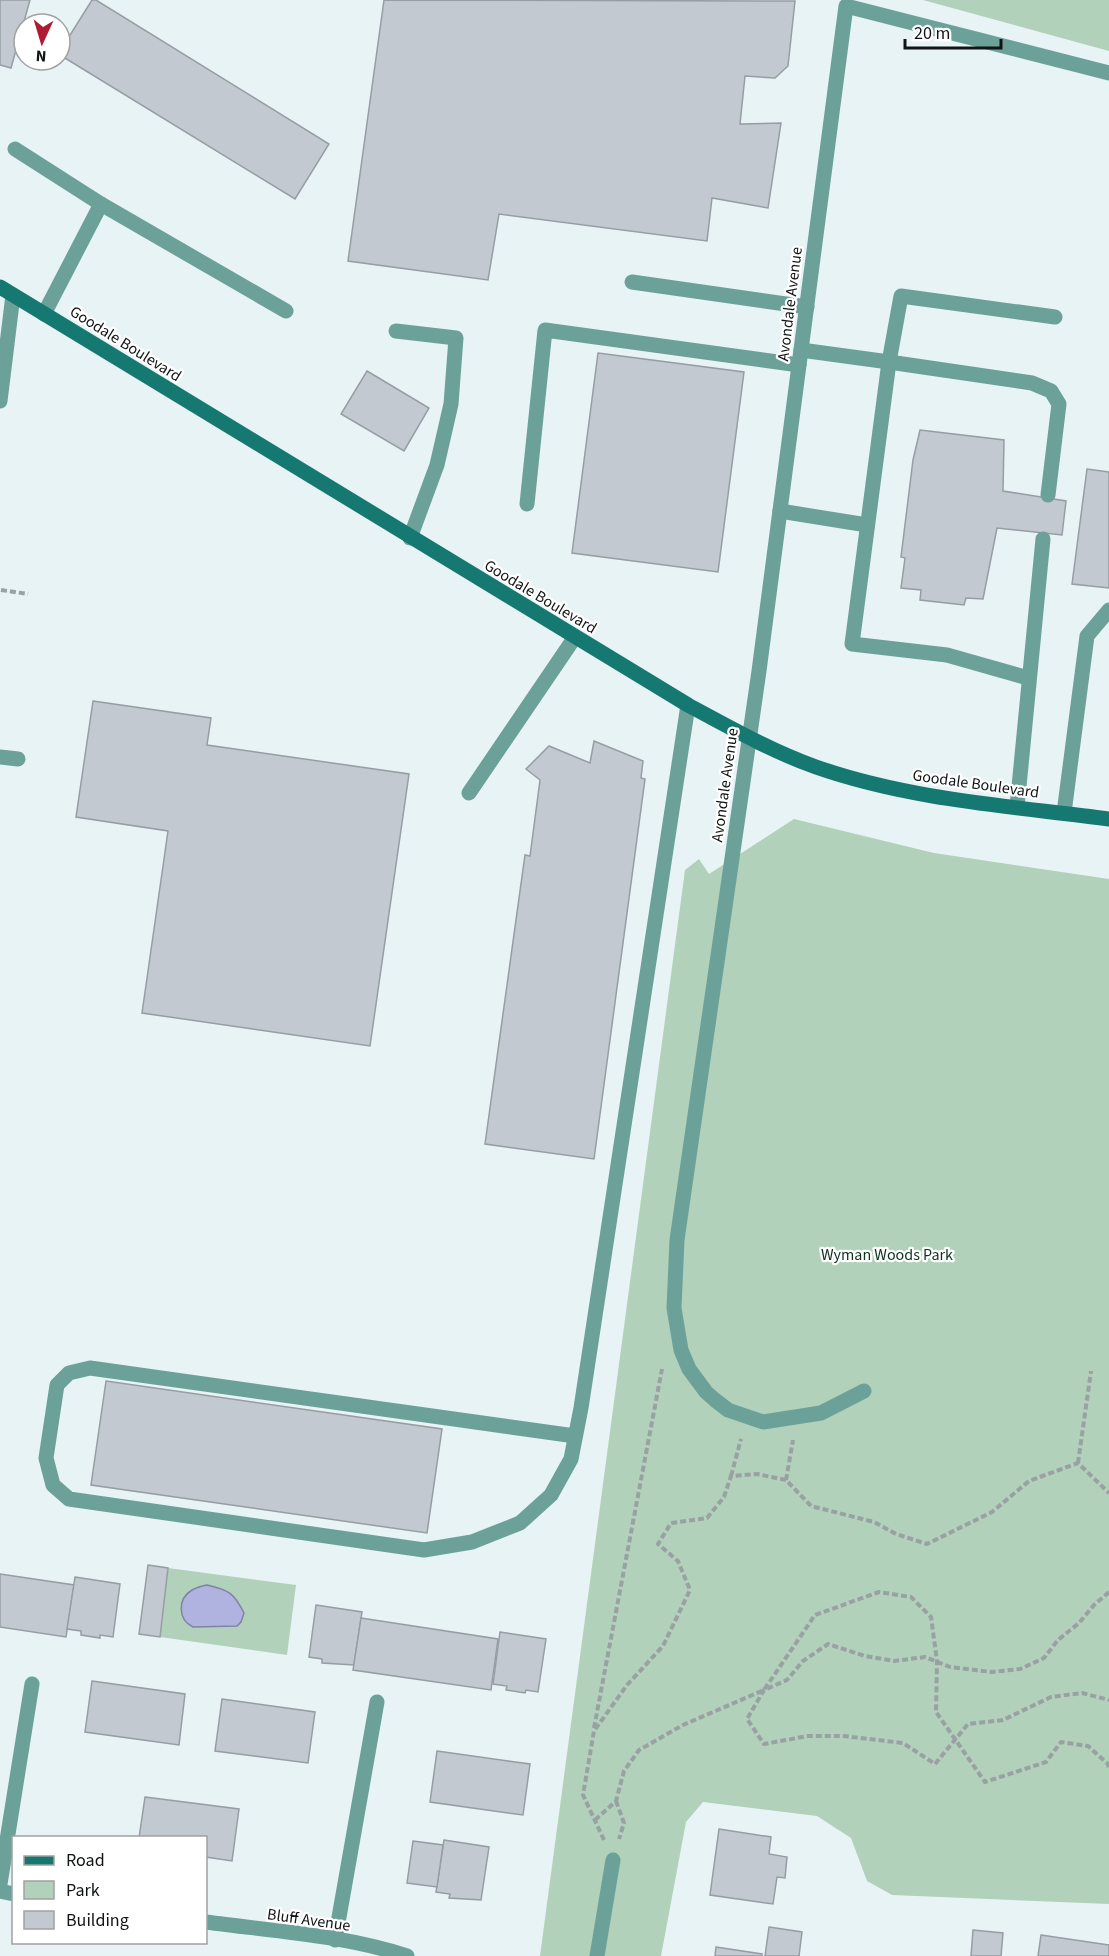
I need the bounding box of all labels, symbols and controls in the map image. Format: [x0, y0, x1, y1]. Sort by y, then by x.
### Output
north arrow [12, 12, 72, 72]
scale bar [905, 12, 1001, 50]
text: 20 m [914, 21, 950, 46]
text: N [35, 45, 47, 67]
street label: Avondale Avenue [772, 246, 808, 362]
street label: Goodale Boulevard [65, 301, 185, 387]
street label: Goodale Boulevard [480, 555, 601, 639]
street label: Avondale Avenue [706, 727, 744, 844]
street label: Goodale Boulevard [911, 764, 1041, 804]
park label: Wyman Woods Park [821, 1244, 953, 1266]
legend [12, 1836, 207, 1944]
text: Road [66, 1848, 105, 1873]
text: Park [66, 1878, 100, 1903]
street label: Bluff Avenue [266, 1903, 352, 1937]
text: Building [66, 1908, 129, 1933]

